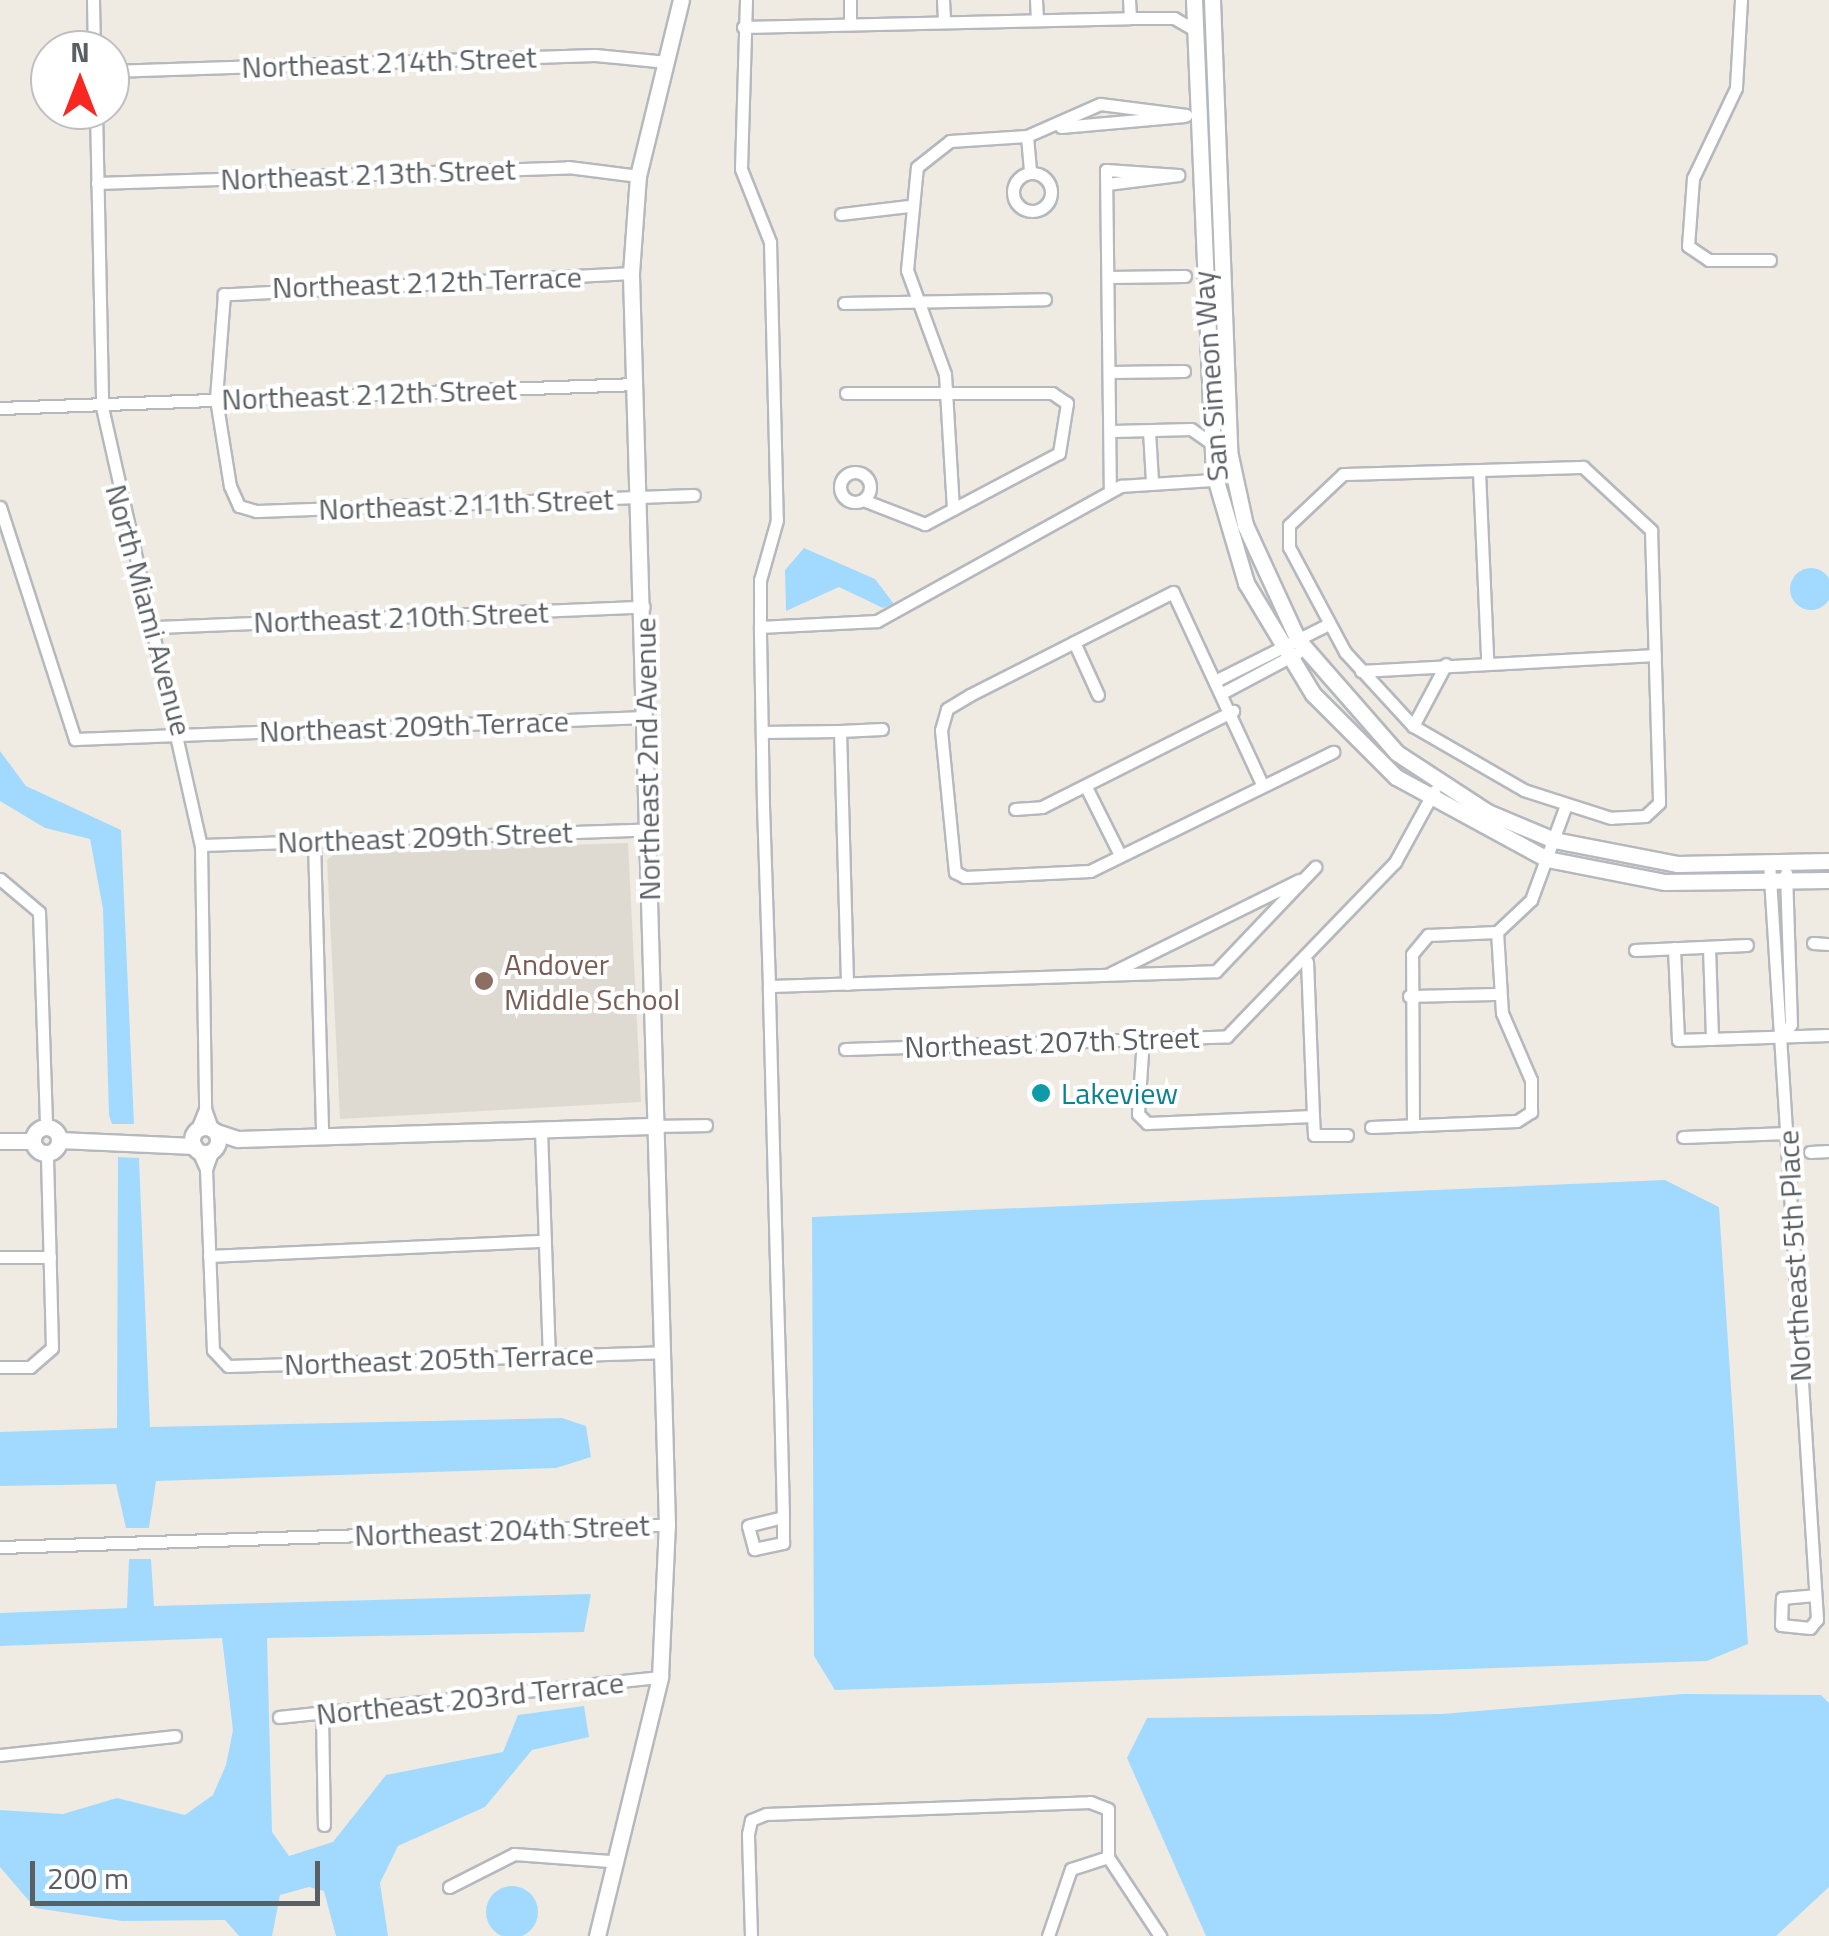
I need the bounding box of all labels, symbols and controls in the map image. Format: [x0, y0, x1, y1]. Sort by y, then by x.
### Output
north arrow [30, 30, 130, 130]
text: N [70, 30, 90, 73]
street label: Northeast 214th Street [241, 39, 537, 85]
street label: Northeast 213th Street [220, 151, 516, 197]
street label: Northeast 212th Terrace [272, 259, 582, 305]
street label: San Simeon Way [1185, 269, 1235, 483]
street label: Northeast 212th Street [221, 371, 517, 417]
street label: North Miami Avenue [98, 481, 200, 739]
street label: Northeast 211th Street [318, 481, 614, 527]
street label: Northeast 210th Street [253, 594, 549, 640]
street label: Northeast 2nd Avenue [627, 617, 667, 901]
street label: Northeast 209th Terrace [259, 703, 569, 749]
street label: Northeast 209th Street [277, 814, 573, 860]
place label: Andover Middle School [504, 946, 680, 1016]
marker: Andover Middle School [473, 970, 495, 992]
street label: Northeast 207th Street [904, 1019, 1200, 1065]
place label: Lakeview [1061, 1075, 1178, 1111]
marker: Lakeview [1030, 1082, 1052, 1104]
street label: Northeast 5th Place [1769, 1129, 1819, 1383]
street label: Northeast 205th Terrace [284, 1336, 594, 1382]
street label: Northeast 204th Street [354, 1507, 650, 1553]
street label: Northeast 203rd Terrace [314, 1664, 626, 1732]
scale bar [35, 1841, 325, 1903]
text: 200 m [47, 1855, 129, 1901]

